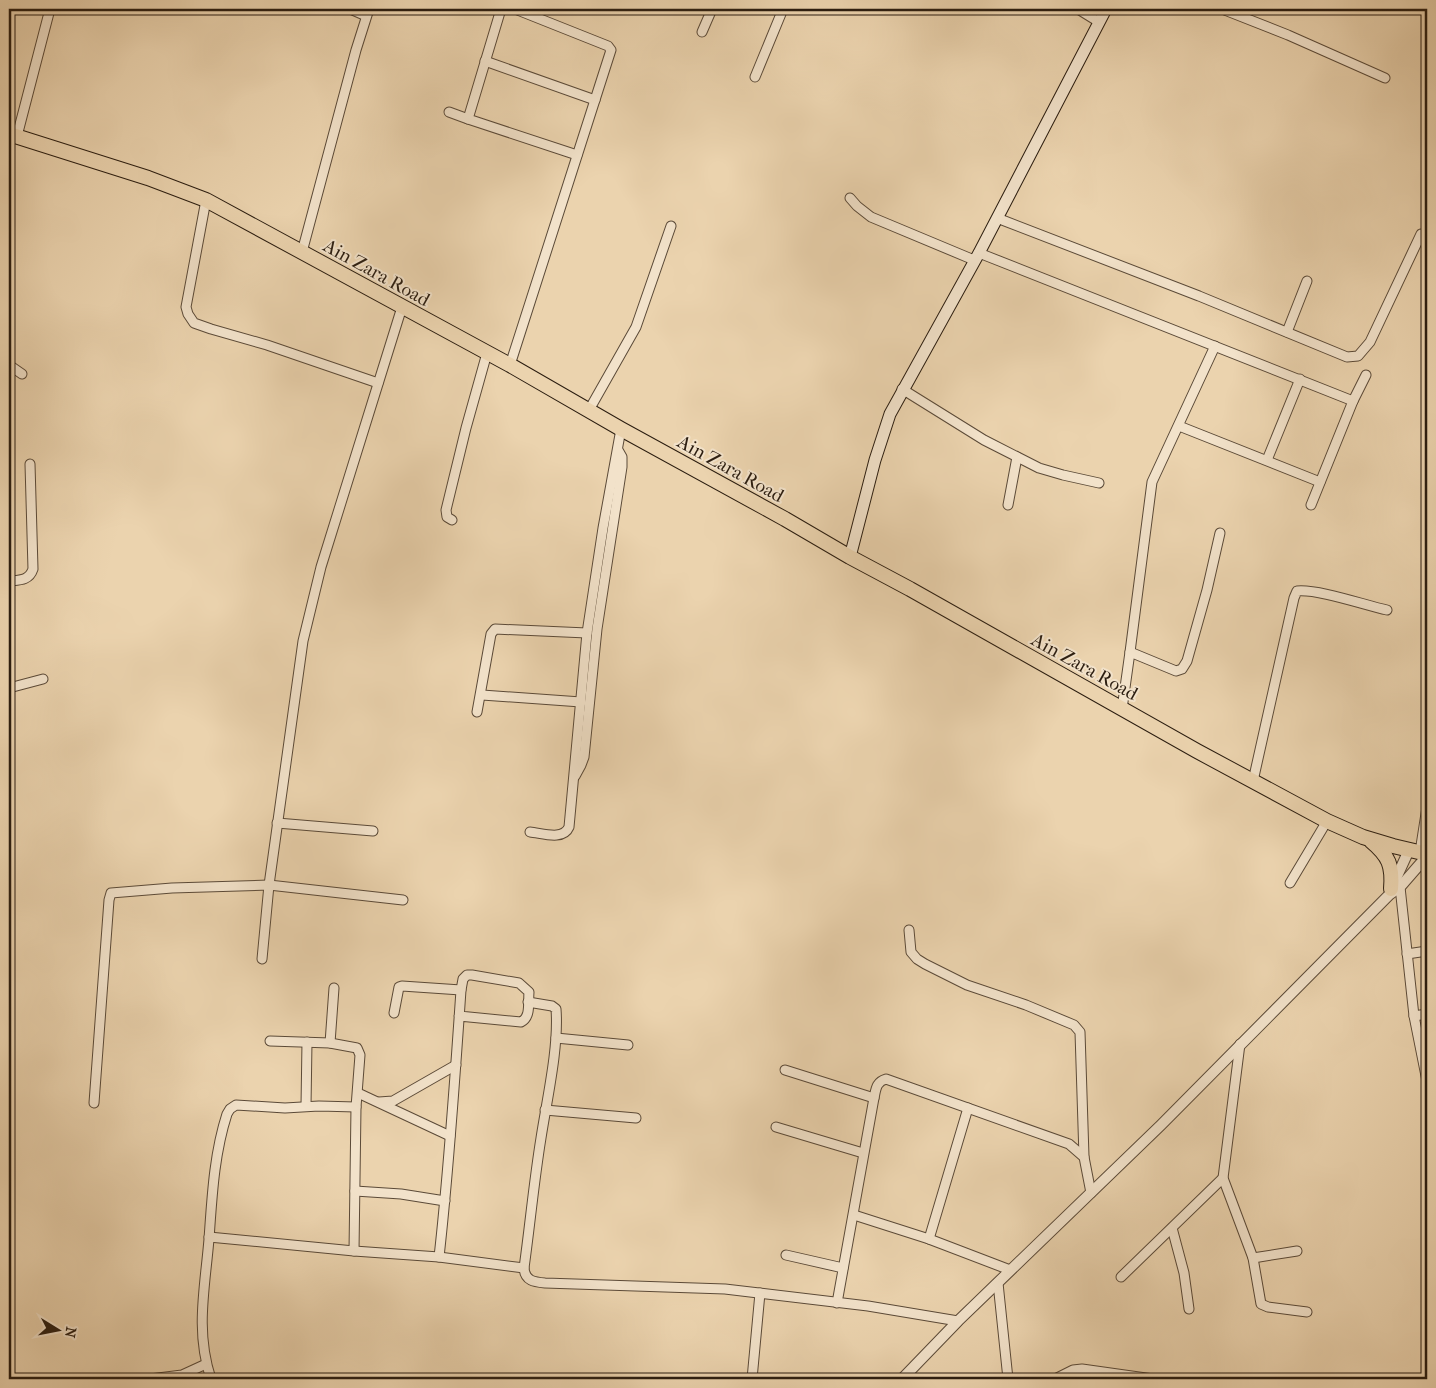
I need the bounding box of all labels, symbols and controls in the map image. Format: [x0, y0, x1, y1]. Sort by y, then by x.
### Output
street label: Ain Zara Road [319, 234, 434, 311]
street label: Ain Zara Road [673, 430, 788, 507]
street label: Ain Zara Road [1027, 628, 1142, 705]
north arrow [32, 1306, 82, 1356]
text: N [61, 1325, 80, 1339]

